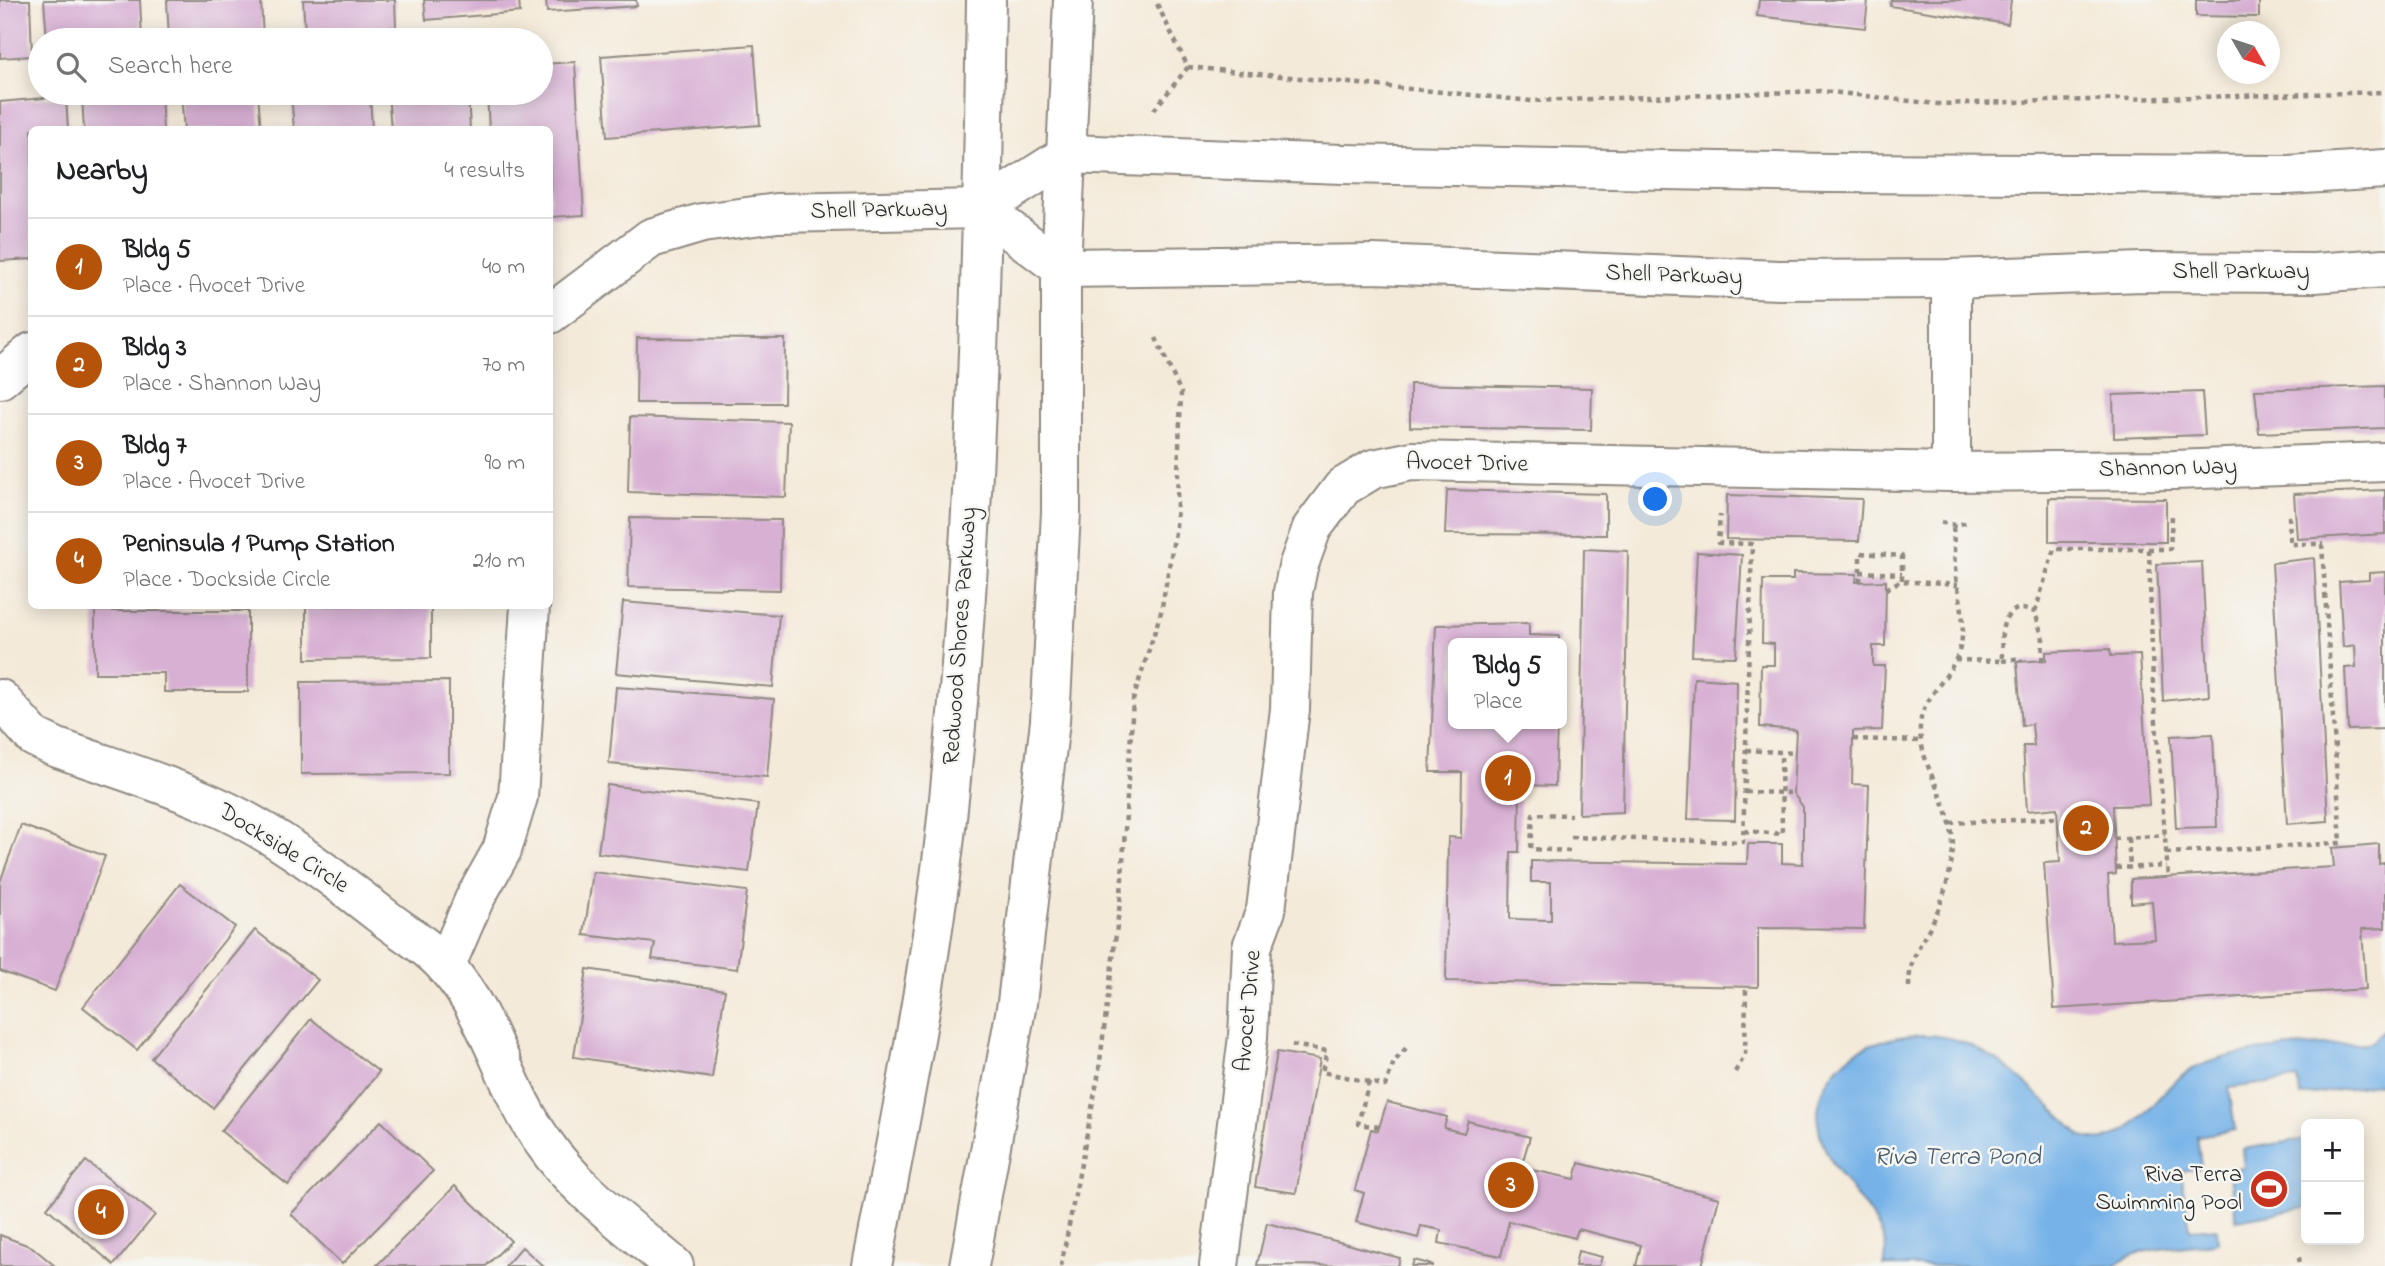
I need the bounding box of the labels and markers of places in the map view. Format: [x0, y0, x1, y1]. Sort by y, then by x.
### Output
pin: 1 [1485, 752, 1531, 804]
pin: 2 [2063, 802, 2109, 854]
place label: Riva Terra Swimming Pool [2096, 1158, 2242, 1221]
pin: 3 [1488, 1159, 1534, 1211]
sports icon: Riva Terra Swimming Pool [2248, 1168, 2290, 1210]
pin: 4 [78, 1186, 124, 1238]

